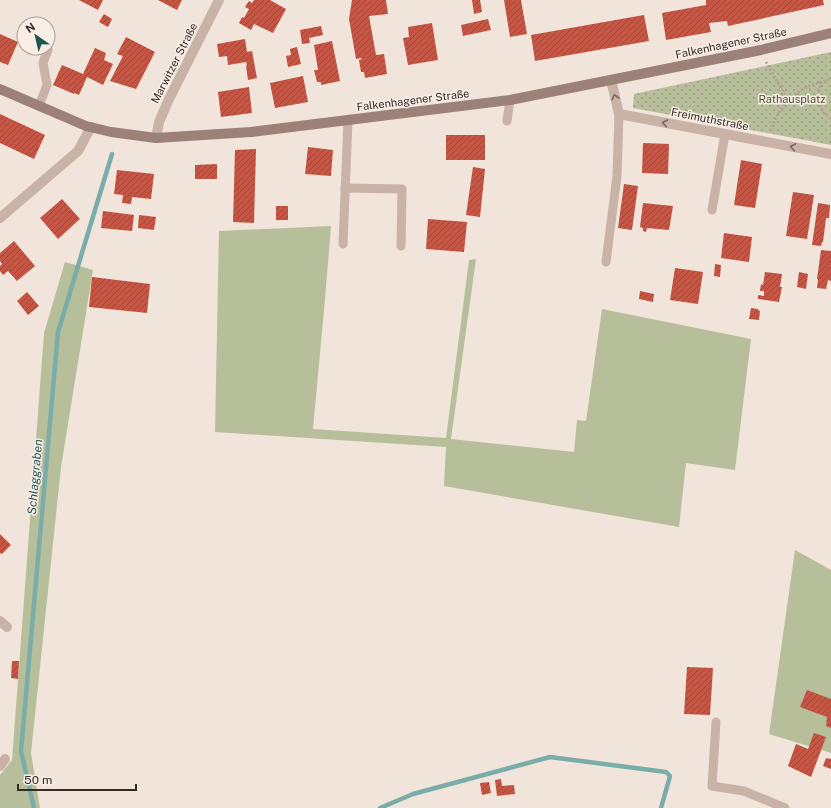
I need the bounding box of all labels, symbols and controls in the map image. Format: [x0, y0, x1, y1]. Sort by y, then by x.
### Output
north arrow [16, 16, 56, 56]
text: N [23, 20, 37, 35]
street label: Marwitzer Straße [149, 21, 199, 105]
street label: Falkenhagener Straße [674, 25, 788, 61]
street label: Falkenhagener Straße [356, 87, 470, 113]
park label: Rathausplatz [758, 93, 826, 105]
one-way arrow [611, 94, 620, 101]
street label: Freimuthstraße [670, 106, 750, 132]
one-way arrow [662, 119, 668, 127]
one-way arrow [790, 143, 796, 152]
water label: Schlaggraben [25, 438, 45, 515]
scale bar [18, 766, 136, 792]
text: 50 m [24, 773, 52, 787]

